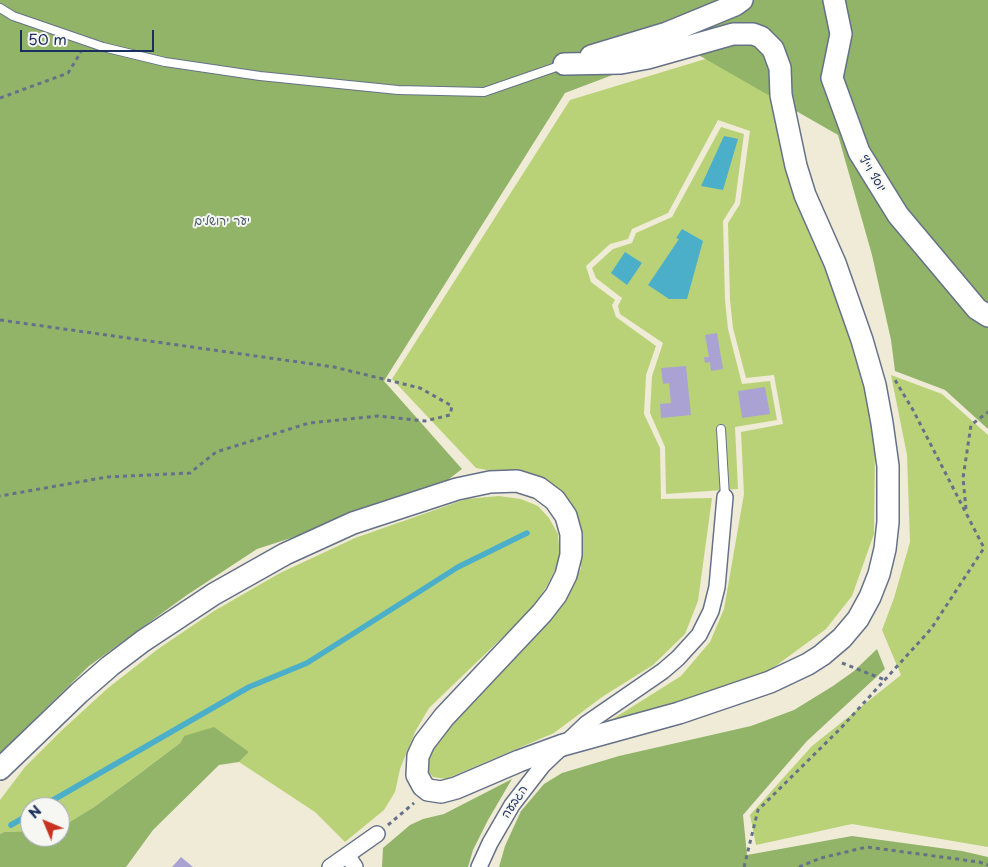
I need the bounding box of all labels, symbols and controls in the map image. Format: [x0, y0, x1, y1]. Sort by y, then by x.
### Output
scale bar [22, 20, 156, 52]
text: 50 m [28, 27, 67, 50]
street label: יוסף וייץ [855, 153, 889, 195]
park label: יער ירושלים [194, 215, 250, 229]
street label: הגבעה [499, 783, 531, 821]
north arrow [20, 797, 70, 847]
text: N [23, 800, 46, 823]

